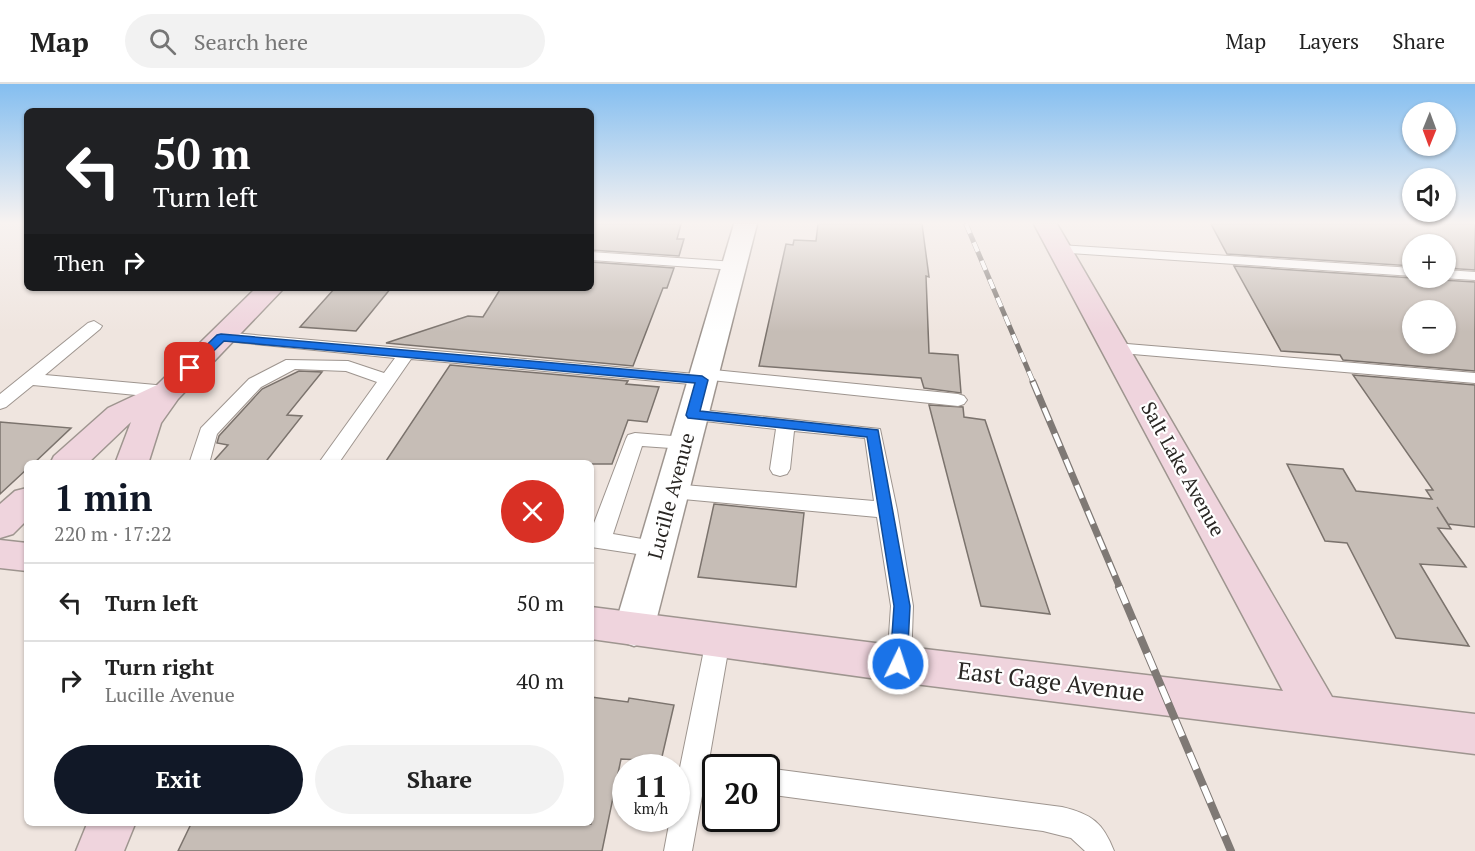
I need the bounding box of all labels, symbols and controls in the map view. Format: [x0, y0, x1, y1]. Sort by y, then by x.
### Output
search box [125, 14, 545, 68]
text: Map [30, 23, 89, 60]
icon: search [146, 25, 179, 58]
text: Search here [194, 27, 308, 56]
text: Map [1225, 27, 1266, 55]
text: Layers [1299, 27, 1359, 55]
text: Share [1392, 27, 1445, 55]
north arrow [1402, 102, 1456, 156]
map controls [1402, 102, 1456, 354]
text: 50 m [153, 125, 251, 181]
icon: left [54, 132, 132, 210]
button: sound [1402, 168, 1456, 222]
text: Turn left [153, 179, 258, 215]
button: + [1402, 234, 1456, 288]
icon: right [117, 246, 150, 279]
text: Then [54, 248, 105, 277]
button: − [1402, 300, 1456, 354]
pin [164, 342, 215, 393]
icon: arrive [173, 351, 206, 384]
street label: Salt Lake Avenue [1135, 396, 1232, 541]
street label: Lucille Avenue [641, 430, 700, 562]
text: 1 min [54, 474, 152, 521]
button: close [501, 480, 564, 543]
text: 220 m · 17:22 [54, 520, 172, 547]
icon: left [54, 586, 87, 619]
text: Turn left [105, 588, 198, 617]
text: 50 m [516, 588, 564, 617]
position arrow [866, 632, 930, 696]
text: Turn right [105, 652, 214, 681]
street label: East Gage Avenue [956, 654, 1147, 708]
icon: right [54, 664, 87, 697]
text: 40 m [516, 666, 564, 695]
text: Lucille Avenue [105, 681, 235, 708]
button: Exit [54, 745, 303, 814]
button: Share [315, 745, 564, 814]
speed limit sign: 20 [702, 754, 780, 832]
text: 11 [634, 766, 668, 806]
text: km/h [634, 798, 668, 818]

